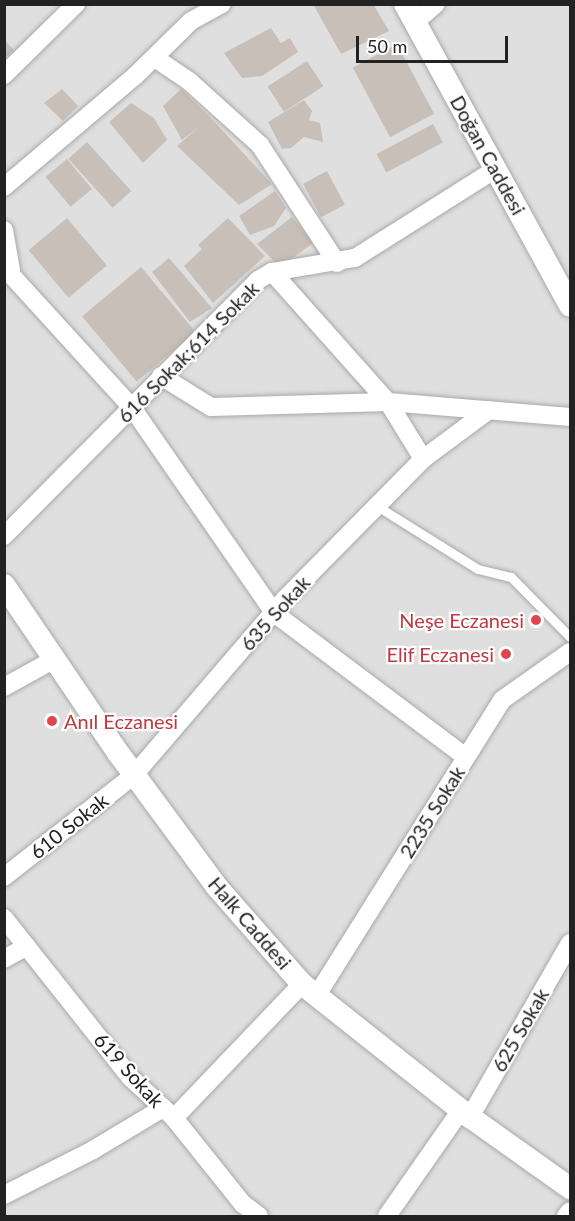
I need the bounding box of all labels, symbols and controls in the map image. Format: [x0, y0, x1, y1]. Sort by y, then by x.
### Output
scale bar [359, 24, 510, 62]
text: 50 m [367, 35, 407, 57]
street label: Doğan Caddesi [445, 91, 531, 219]
street label: 616 Sokak;614 Sokak [112, 276, 264, 428]
street label: 635 Sokak [235, 571, 315, 655]
place label: Neşe Eczanesi [399, 608, 524, 632]
marker: Neşe Eczanesi [529, 613, 543, 627]
place label: Elif Eczanesi [386, 642, 494, 666]
marker: Elif Eczanesi [499, 647, 513, 661]
place label: Anıl Eczanesi [64, 709, 178, 733]
marker: Anıl Eczanesi [45, 714, 59, 728]
street label: 2235 Sokak [394, 762, 470, 862]
street label: 610 Sokak [25, 788, 113, 864]
street label: Halk Caddesi [203, 872, 297, 974]
street label: 625 Sokak [487, 984, 553, 1076]
street label: 619 Sokak [89, 1028, 169, 1112]

